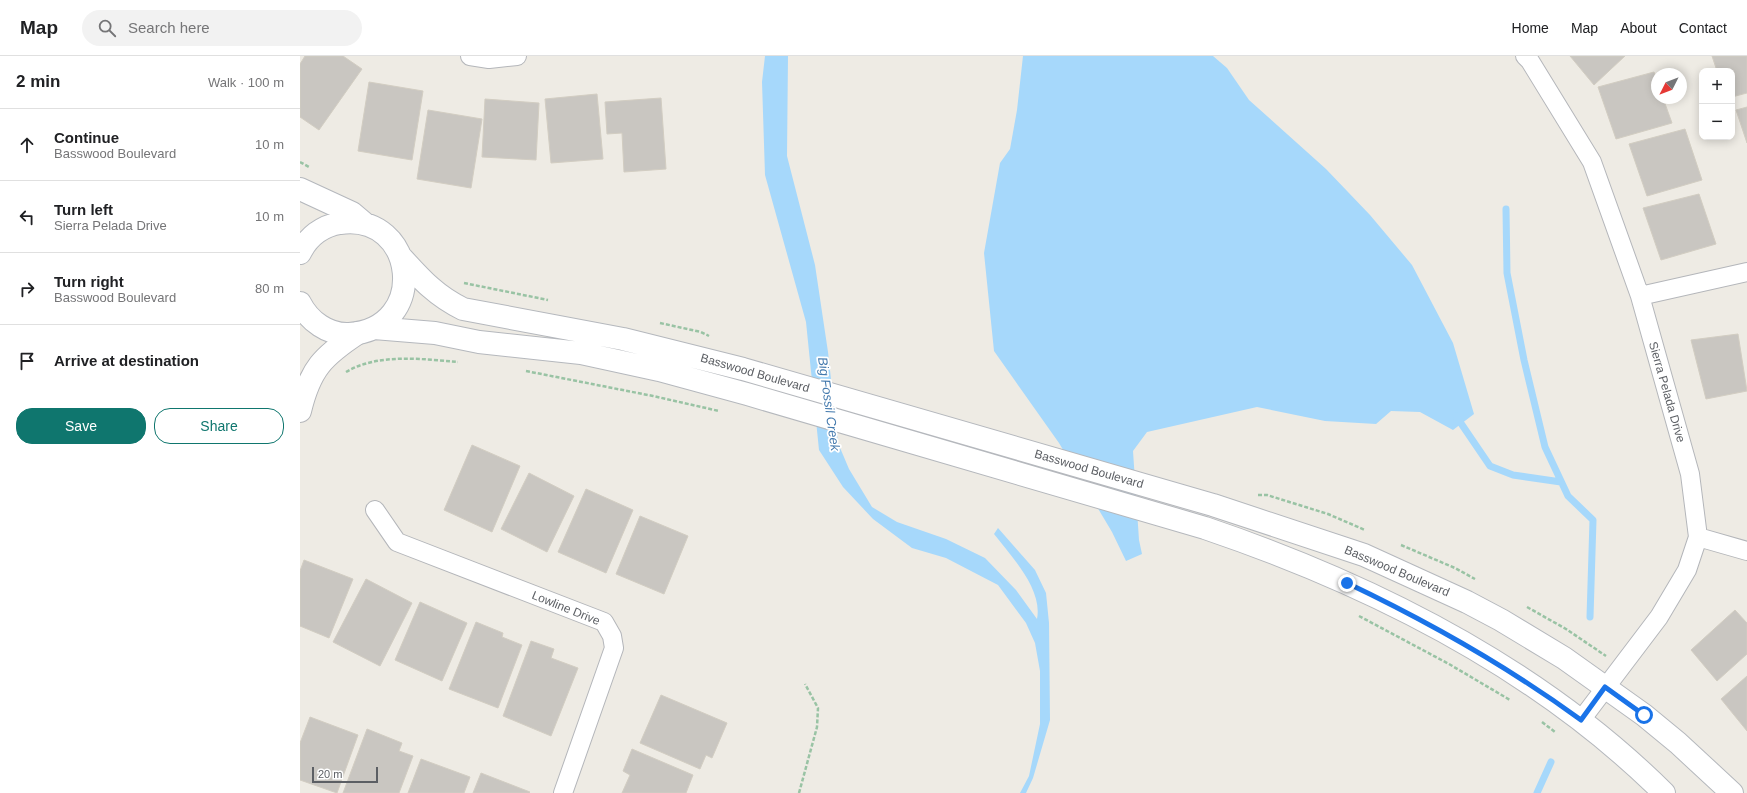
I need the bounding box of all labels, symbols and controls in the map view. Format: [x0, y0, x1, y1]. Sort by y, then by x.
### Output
search box [82, 10, 362, 46]
text: Map [20, 17, 58, 38]
icon: search [96, 17, 118, 39]
text: Search here [128, 19, 210, 36]
text: Home [1512, 20, 1549, 36]
text: Map [1571, 20, 1598, 36]
text: About [1620, 20, 1657, 36]
text: Contact [1679, 20, 1727, 36]
north arrow [1651, 68, 1687, 104]
map controls [1699, 68, 1735, 140]
button: + [1699, 68, 1735, 104]
text: 2 min [16, 72, 60, 91]
text: Walk · 100 m [208, 75, 284, 90]
button: − [1699, 104, 1735, 140]
text: Continue [54, 129, 119, 146]
icon: ahead [16, 134, 38, 156]
text: 10 m [255, 137, 284, 152]
text: Basswood Boulevard [54, 146, 176, 161]
text: Turn left [54, 201, 113, 218]
icon: left [16, 206, 38, 228]
text: 10 m [255, 209, 284, 224]
text: Sierra Pelada Drive [54, 218, 167, 233]
text: Turn right [54, 273, 124, 290]
icon: right [16, 278, 38, 300]
text: 80 m [255, 281, 284, 296]
text: Basswood Boulevard [54, 290, 176, 305]
street label: Sierra Pelada Drive [1646, 340, 1688, 444]
icon: arrive [16, 350, 38, 372]
street label: Basswood Boulevard [699, 351, 811, 395]
text: Arrive at destination [54, 352, 199, 369]
water label: Big Fossil Creek [815, 356, 843, 453]
button: Save [16, 408, 146, 444]
button: Share [154, 408, 284, 444]
street label: Basswood Boulevard [1033, 447, 1145, 491]
street label: Basswood Boulevard [1342, 543, 1452, 599]
route end [1338, 574, 1356, 592]
street label: Lowline Drive [530, 588, 602, 628]
route start [1635, 706, 1653, 724]
scale bar [312, 765, 378, 784]
text: 20 m [318, 768, 342, 780]

